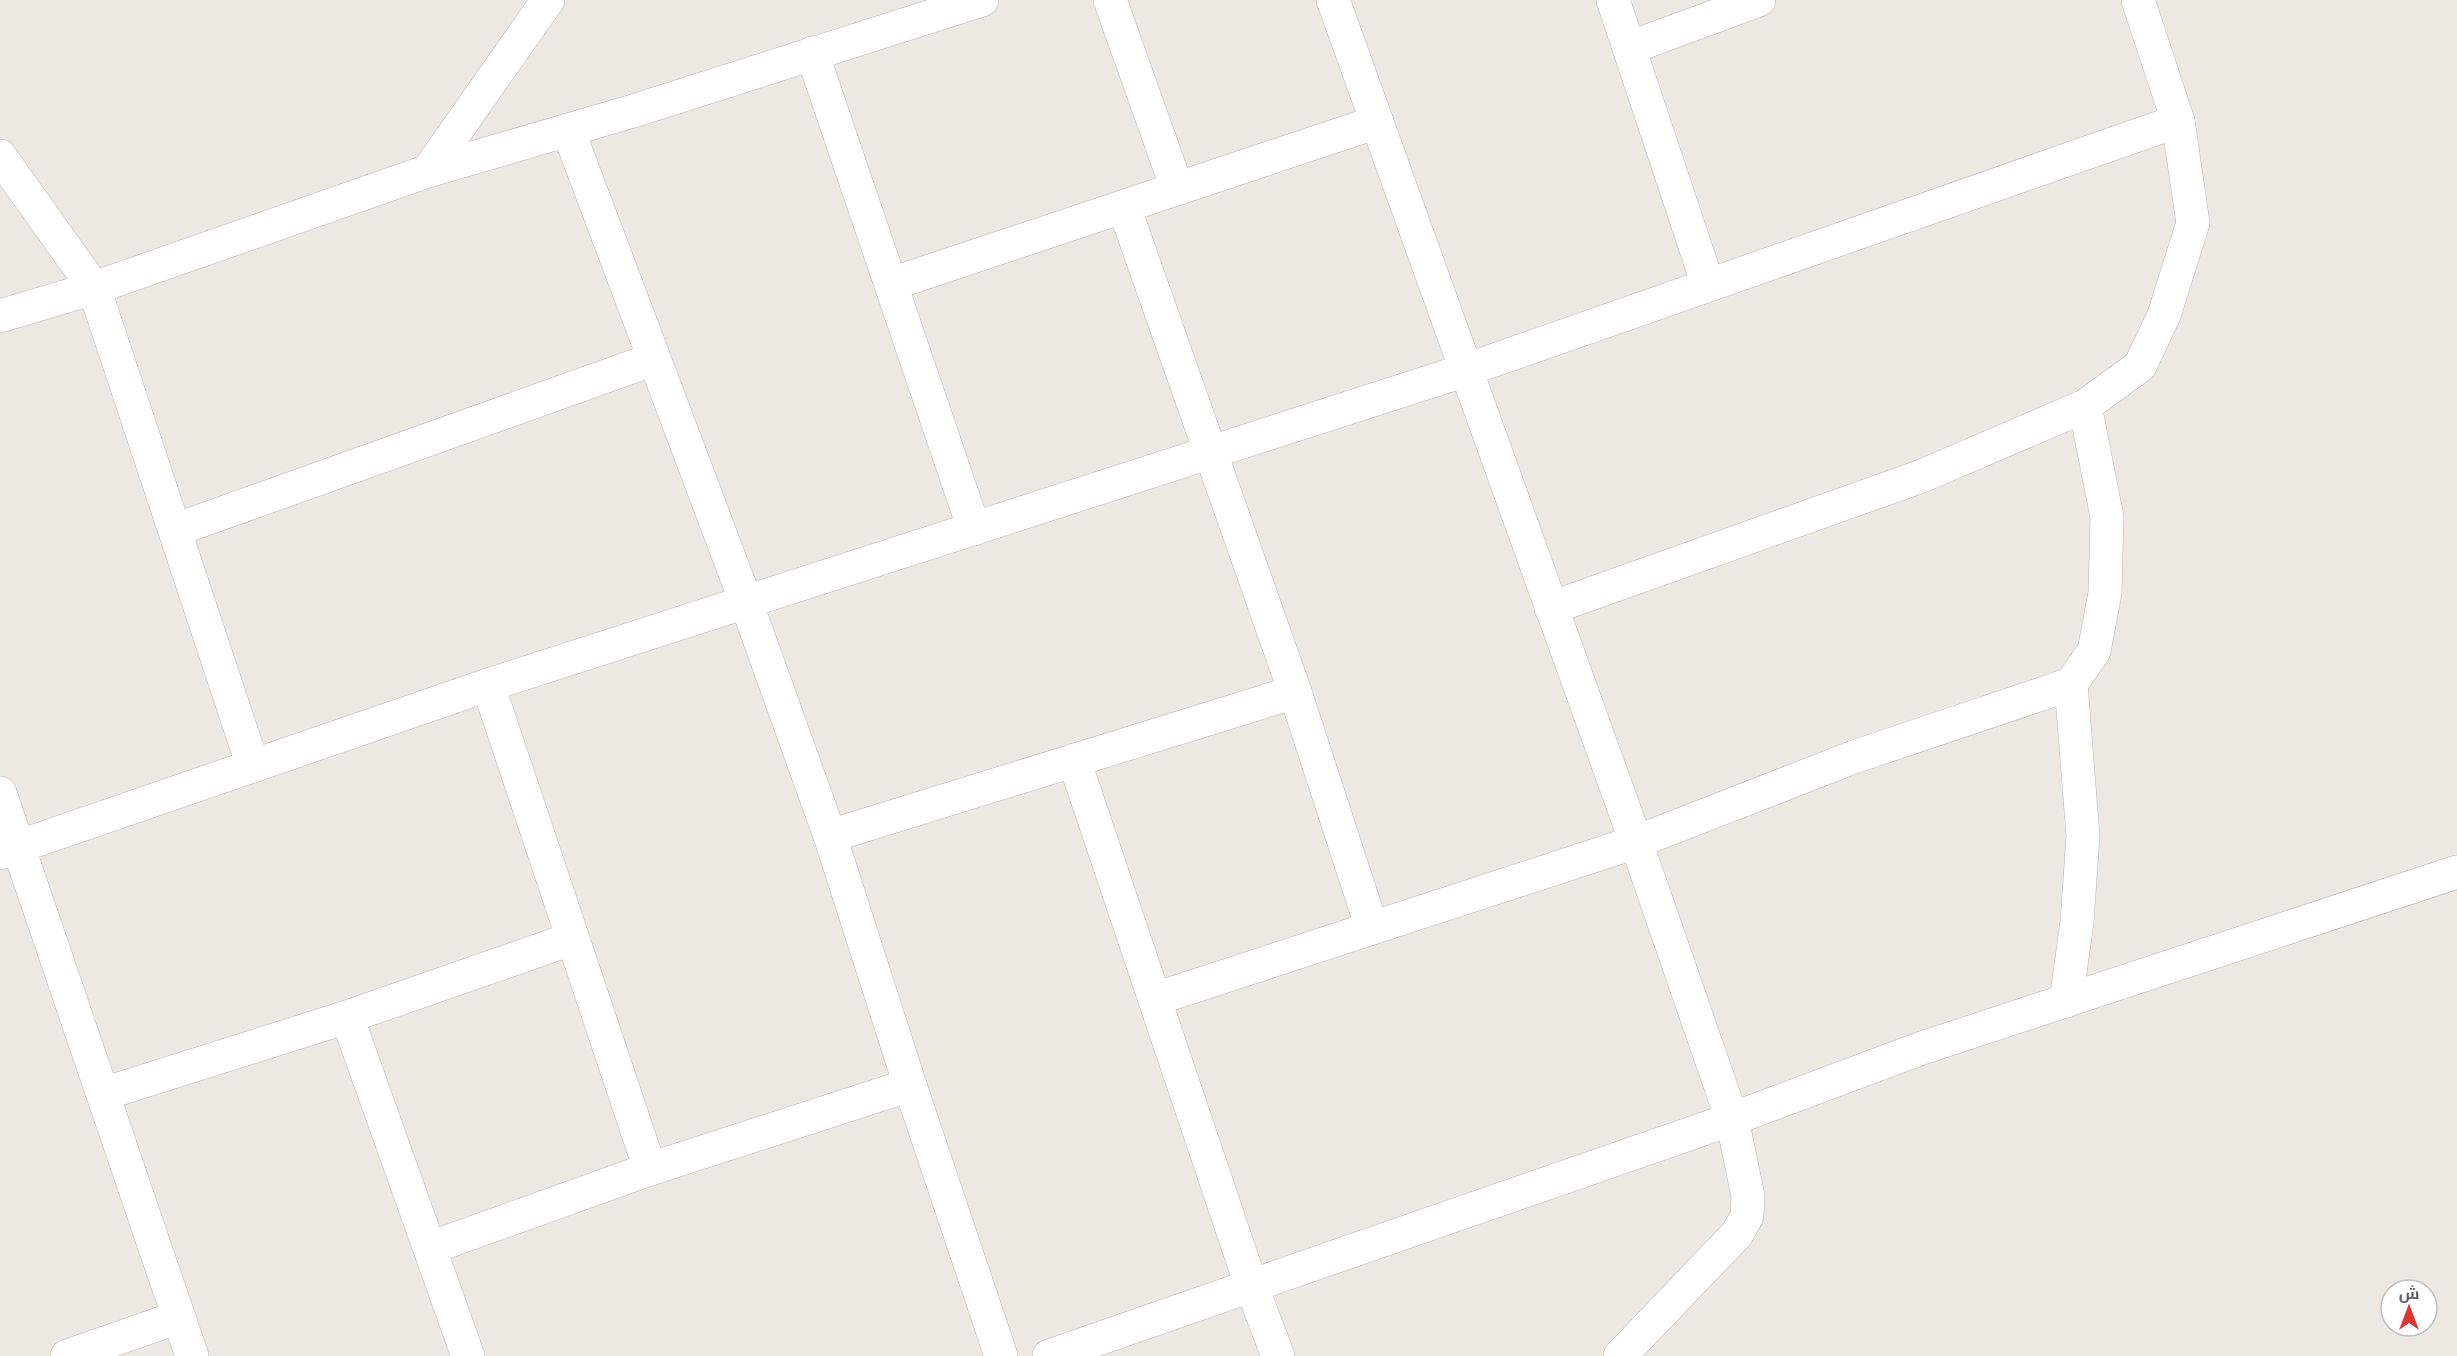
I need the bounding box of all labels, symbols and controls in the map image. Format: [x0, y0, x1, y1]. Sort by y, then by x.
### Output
north arrow [2379, 1278, 2439, 1338]
text: ش [2399, 1284, 2419, 1303]

